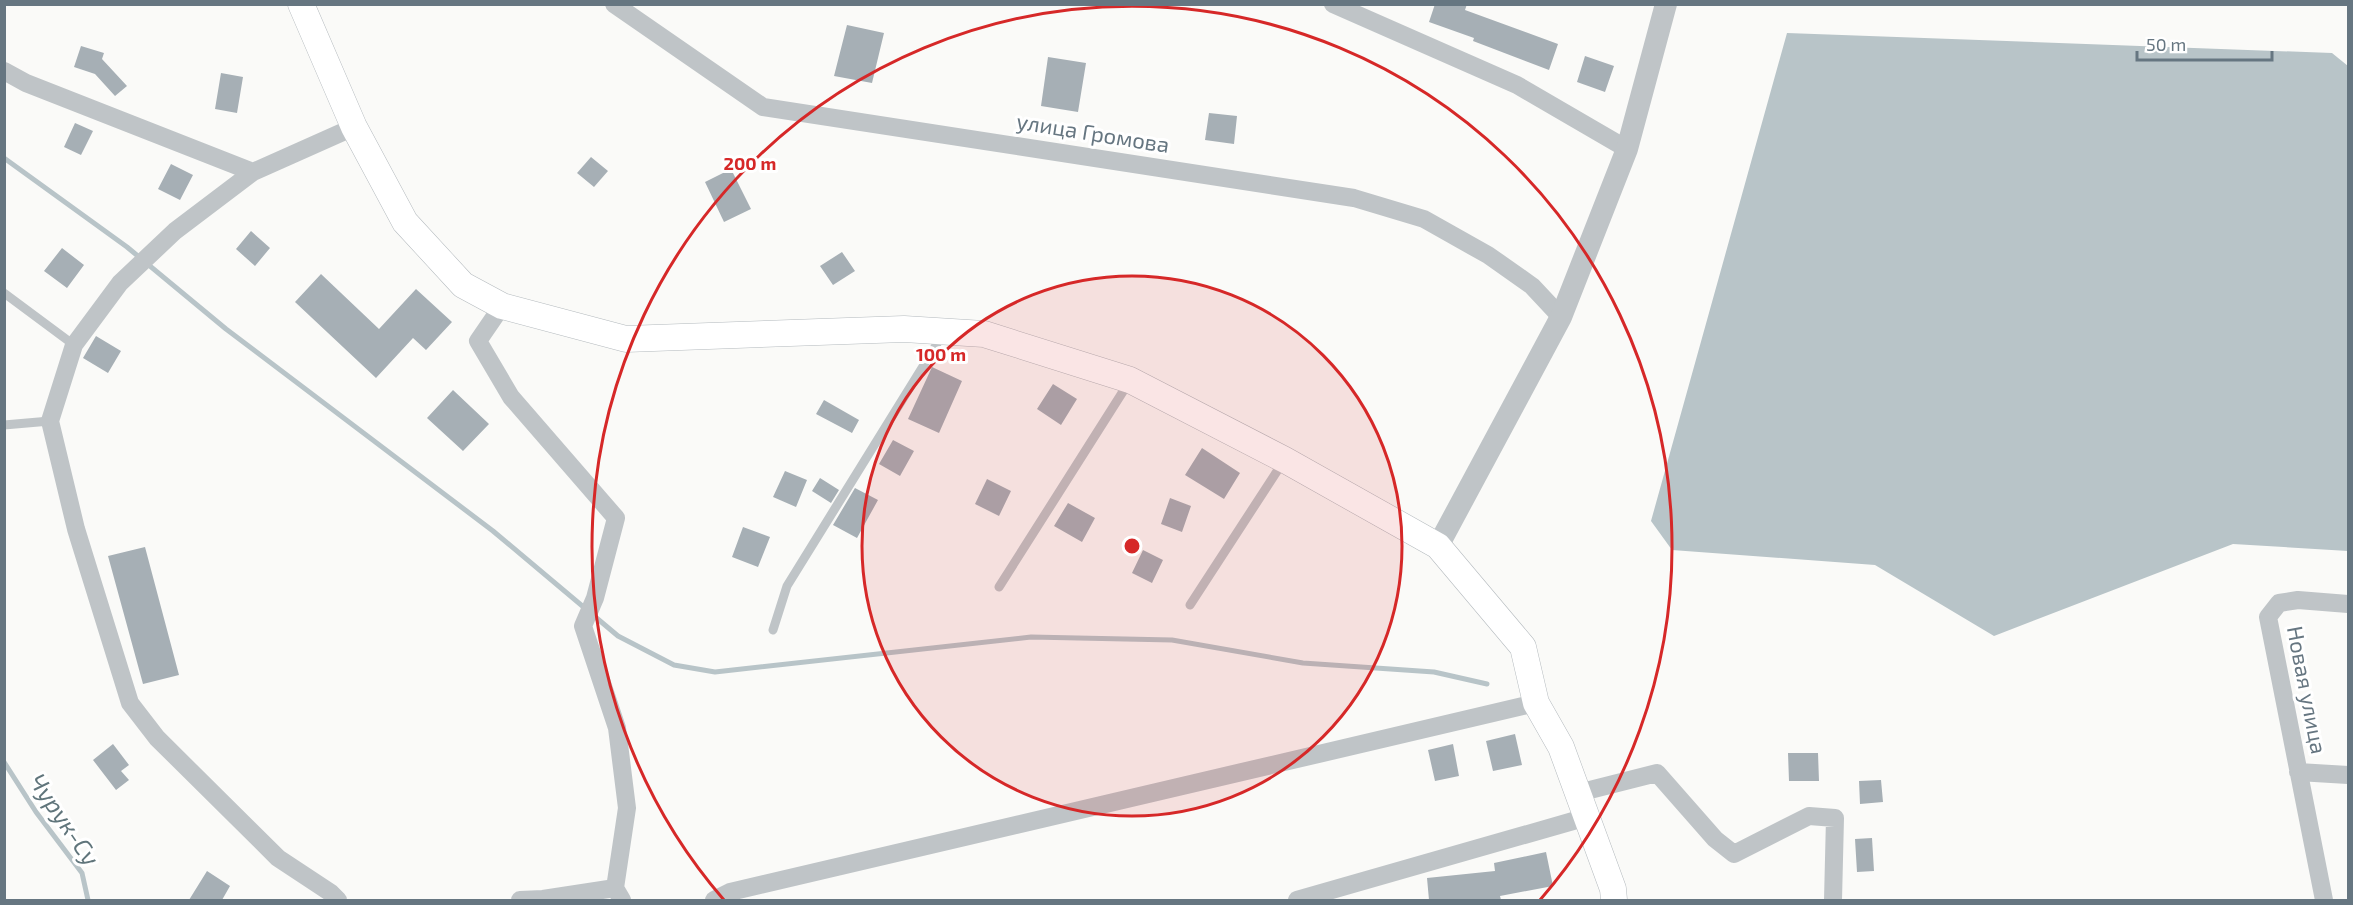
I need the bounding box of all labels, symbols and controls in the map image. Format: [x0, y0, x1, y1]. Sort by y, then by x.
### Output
scale bar [2137, 24, 2272, 62]
text: 50 m [2146, 33, 2186, 55]
street label: улица Громова [1015, 107, 1171, 158]
text: 200 m [724, 152, 776, 174]
text: 100 m [916, 343, 966, 365]
centre of rings [1122, 536, 1142, 556]
street label: Новая улица [2282, 624, 2333, 756]
water label: Чурук-Су [24, 768, 107, 871]

